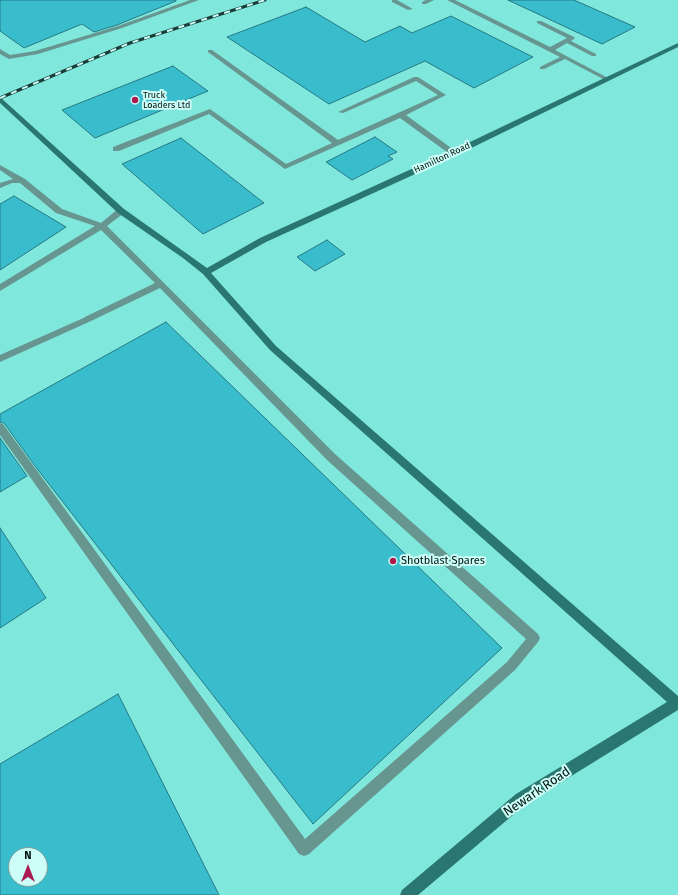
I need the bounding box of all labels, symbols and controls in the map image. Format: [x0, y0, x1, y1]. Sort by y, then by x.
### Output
place label: Truck Loaders Ltd [143, 90, 190, 111]
marker: Truck Loaders Ltd [130, 95, 140, 105]
street label: Hamilton Road [412, 140, 472, 176]
place label: Shotblast Spares [401, 554, 485, 568]
marker: Shotblast Spares [388, 556, 398, 566]
street label: Newark Road [501, 764, 573, 820]
north arrow [8, 847, 48, 887]
text: N [24, 849, 32, 862]

